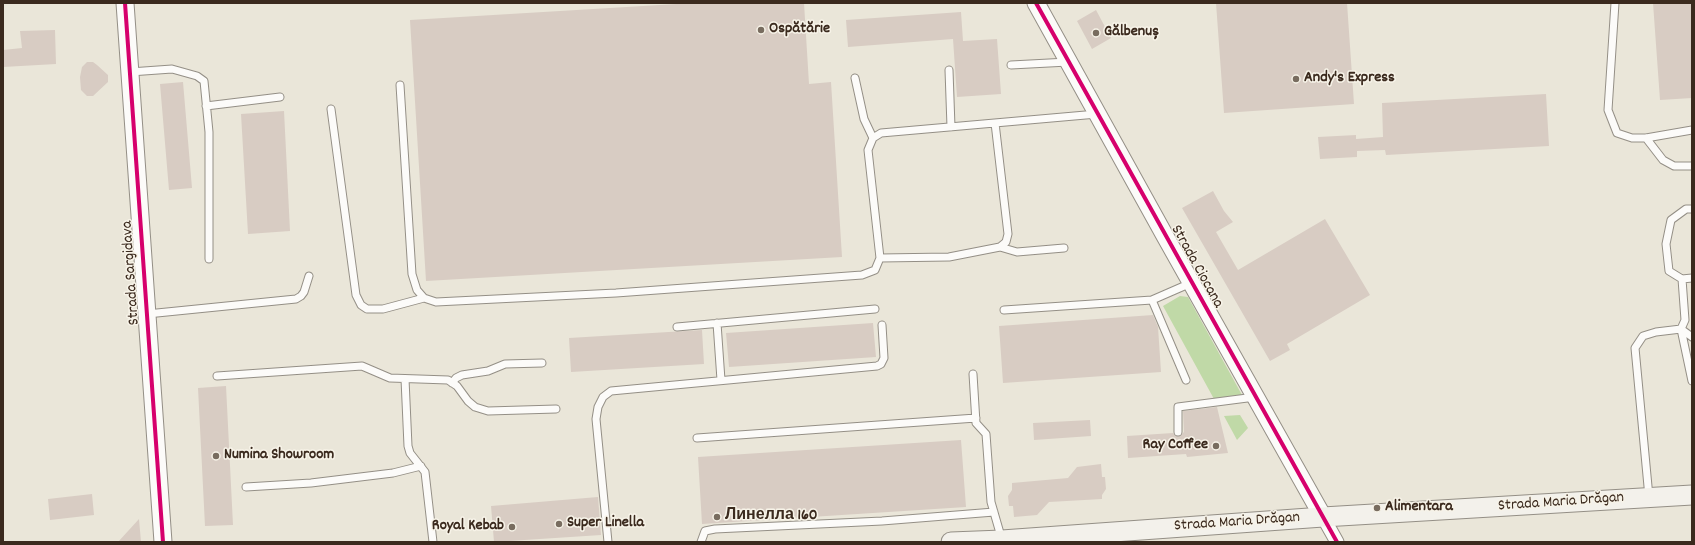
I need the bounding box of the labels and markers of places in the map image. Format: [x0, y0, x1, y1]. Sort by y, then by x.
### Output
place label: Ospătărie [769, 20, 830, 40]
place label: Gălbenuș [1104, 23, 1159, 43]
marker: Ospătărie [756, 25, 766, 35]
marker: Gălbenuș [1091, 28, 1101, 38]
place label: Andy's Express [1304, 69, 1395, 89]
marker: Andy's Express [1291, 74, 1301, 84]
place label: Ray Coffee [1143, 436, 1208, 456]
marker: Ray Coffee [1211, 441, 1221, 451]
place label: Numina Showroom [224, 446, 334, 466]
marker: Numina Showroom [211, 451, 221, 461]
place label: Alimentara [1385, 498, 1453, 518]
marker: Alimentara [1372, 503, 1382, 513]
place label: Линелла 160 [725, 507, 818, 527]
marker: Линелла 160 [712, 512, 722, 522]
place label: Super Linella [567, 514, 644, 534]
place label: Royal Kebab [432, 517, 504, 537]
marker: Super Linella [554, 519, 564, 529]
marker: Royal Kebab [507, 522, 517, 532]

